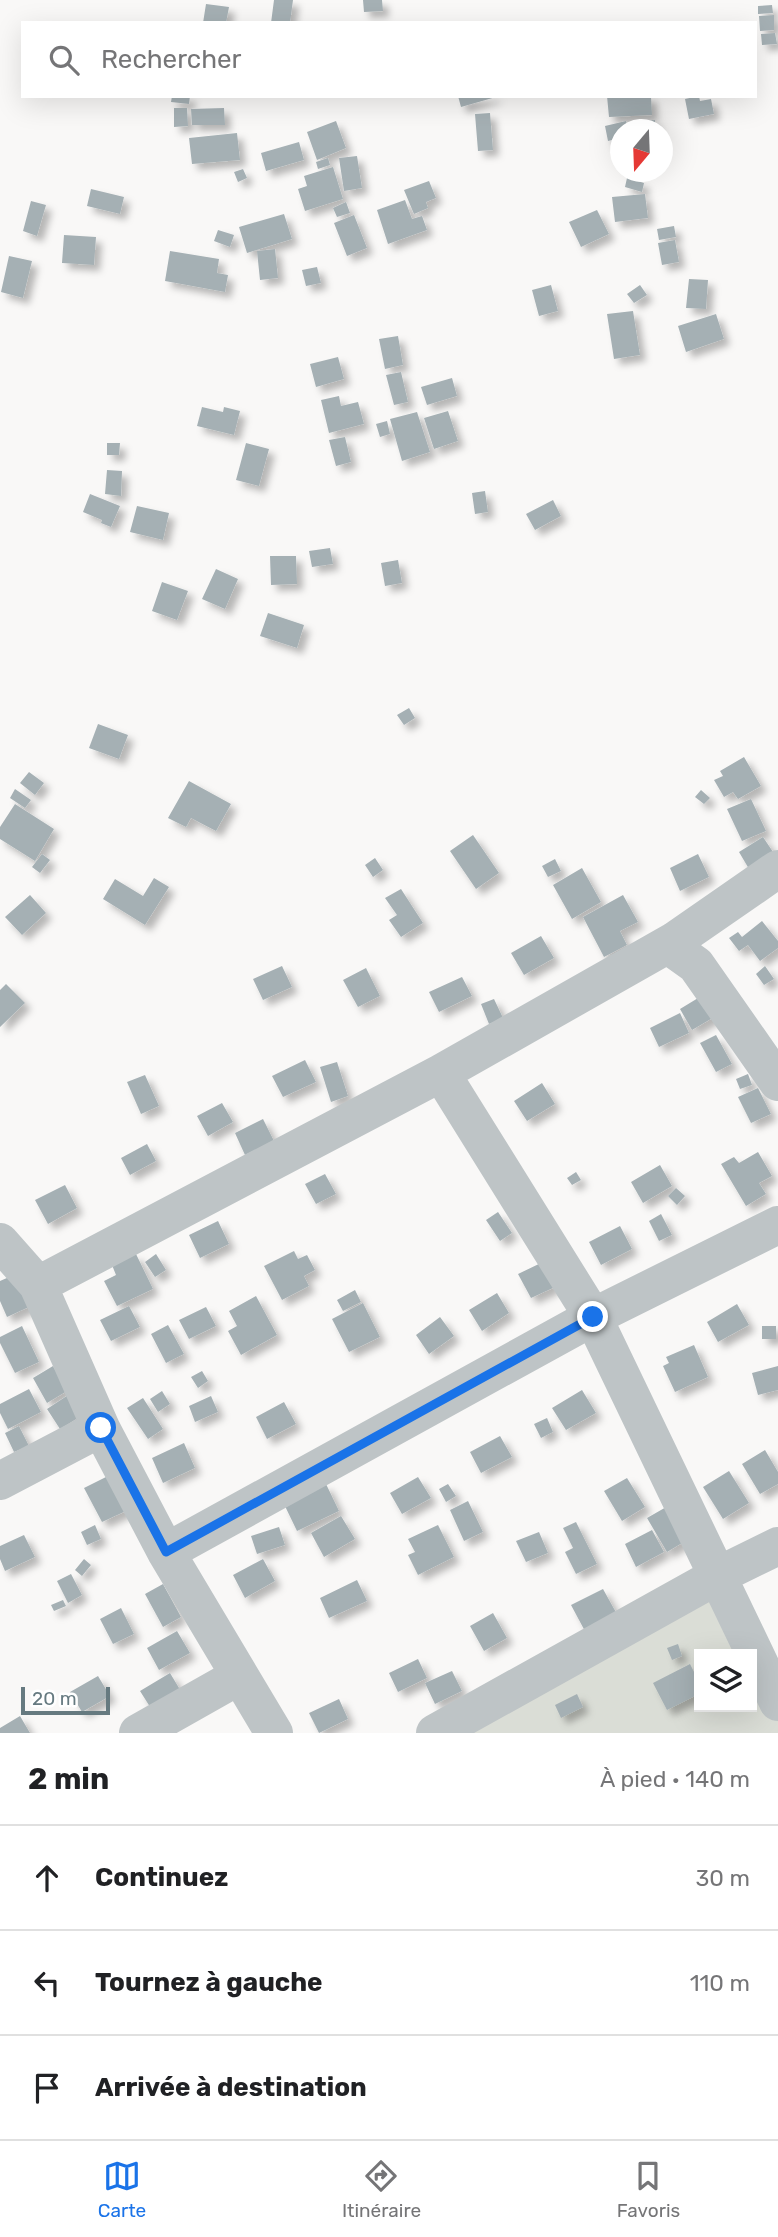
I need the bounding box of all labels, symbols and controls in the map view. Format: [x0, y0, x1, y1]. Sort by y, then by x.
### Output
search box [21, 21, 757, 98]
icon: search [45, 41, 83, 79]
text: Rechercher [101, 44, 241, 75]
north arrow [610, 119, 673, 182]
route end [577, 1301, 608, 1332]
route start [85, 1412, 116, 1443]
map controls [694, 1649, 757, 1712]
button: layers [694, 1649, 757, 1712]
scale bar [21, 1684, 110, 1716]
text: 20 m [32, 1687, 77, 1710]
text: 2 min [28, 1761, 109, 1797]
text: À pied · 140 m [600, 1765, 750, 1793]
icon: ahead [28, 1859, 66, 1897]
text: Continuez [95, 1862, 228, 1893]
text: 30 m [695, 1864, 750, 1892]
icon: left [28, 1964, 66, 2002]
text: Tournez à gauche [95, 1967, 323, 1998]
text: 110 m [690, 1969, 750, 1997]
icon: arrive [28, 2069, 66, 2107]
text: Arrivée à destination [95, 2072, 367, 2103]
tab: Carte [98, 2157, 146, 2222]
tab: Itinéraire [342, 2157, 421, 2222]
tab: Favoris [617, 2157, 680, 2222]

